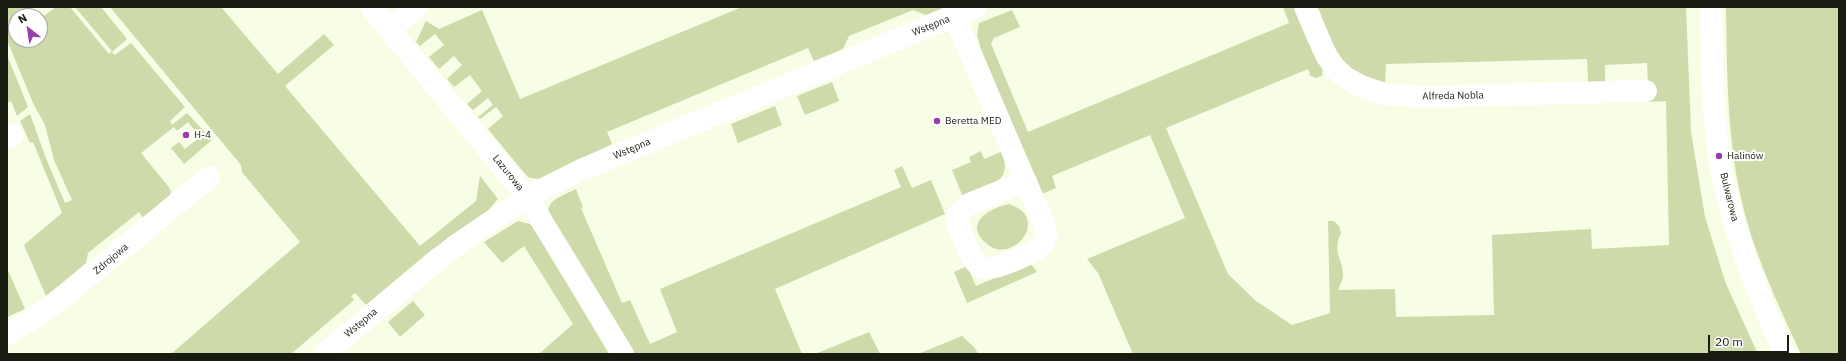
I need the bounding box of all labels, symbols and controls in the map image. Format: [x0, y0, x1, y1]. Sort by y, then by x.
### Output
north arrow [8, 8, 48, 48]
text: N [16, 10, 29, 27]
street label: Wstępna [910, 13, 952, 39]
street label: Alfreda Nobla [1422, 89, 1484, 103]
place label: Beretta MED [945, 115, 1001, 127]
marker: Beretta MED [932, 116, 942, 126]
place label: H-4 [194, 129, 211, 141]
marker: H-4 [181, 130, 191, 140]
street label: Wstępna [612, 136, 652, 162]
place label: Halinów [1727, 150, 1764, 162]
marker: Halinów [1714, 151, 1724, 161]
street label: Lazurowa [490, 153, 526, 193]
street label: Bulwarowa [1717, 171, 1741, 223]
street label: Zdrojowa [91, 241, 131, 277]
street label: Wstępna [342, 306, 380, 340]
scale bar [1710, 327, 1791, 353]
text: 20 m [1715, 334, 1743, 349]

